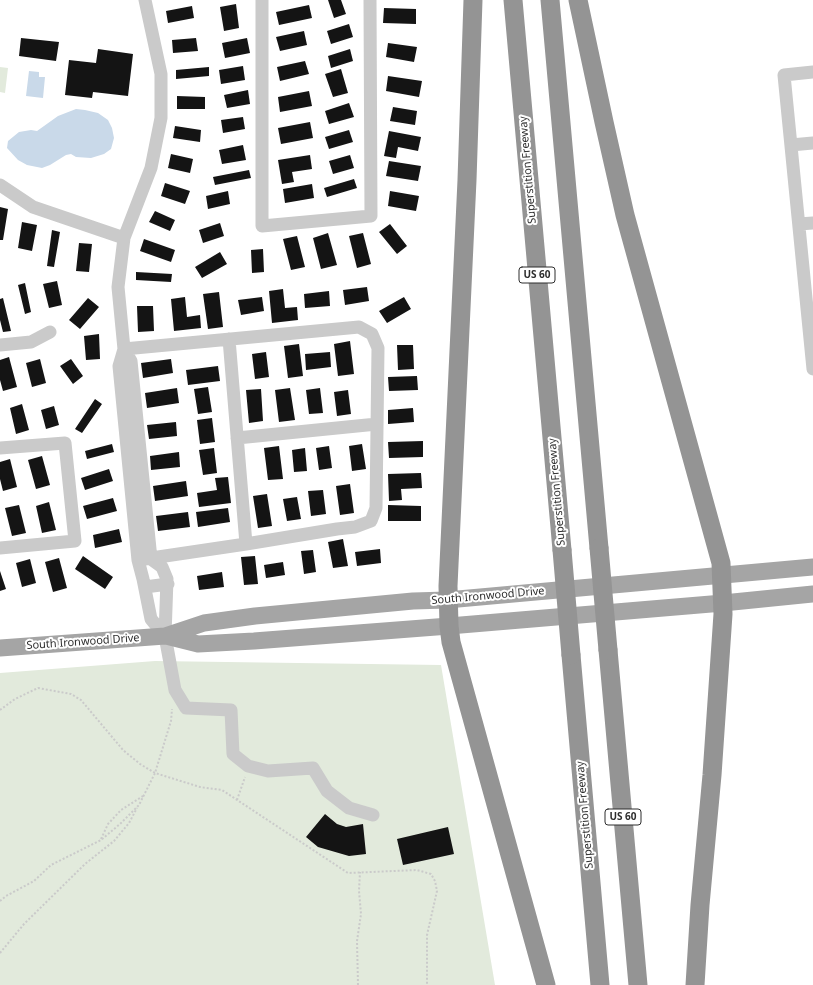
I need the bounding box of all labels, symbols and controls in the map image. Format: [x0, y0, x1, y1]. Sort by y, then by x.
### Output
street label: Superstition Freeway [517, 116, 539, 224]
road number: US 60 [519, 267, 555, 283]
street label: Superstition Freeway [546, 438, 568, 546]
street label: South Ironwood Drive [431, 584, 545, 608]
street label: South Ironwood Drive [26, 631, 140, 653]
street label: Superstition Freeway [574, 761, 596, 869]
road number: US 60 [605, 809, 641, 825]

